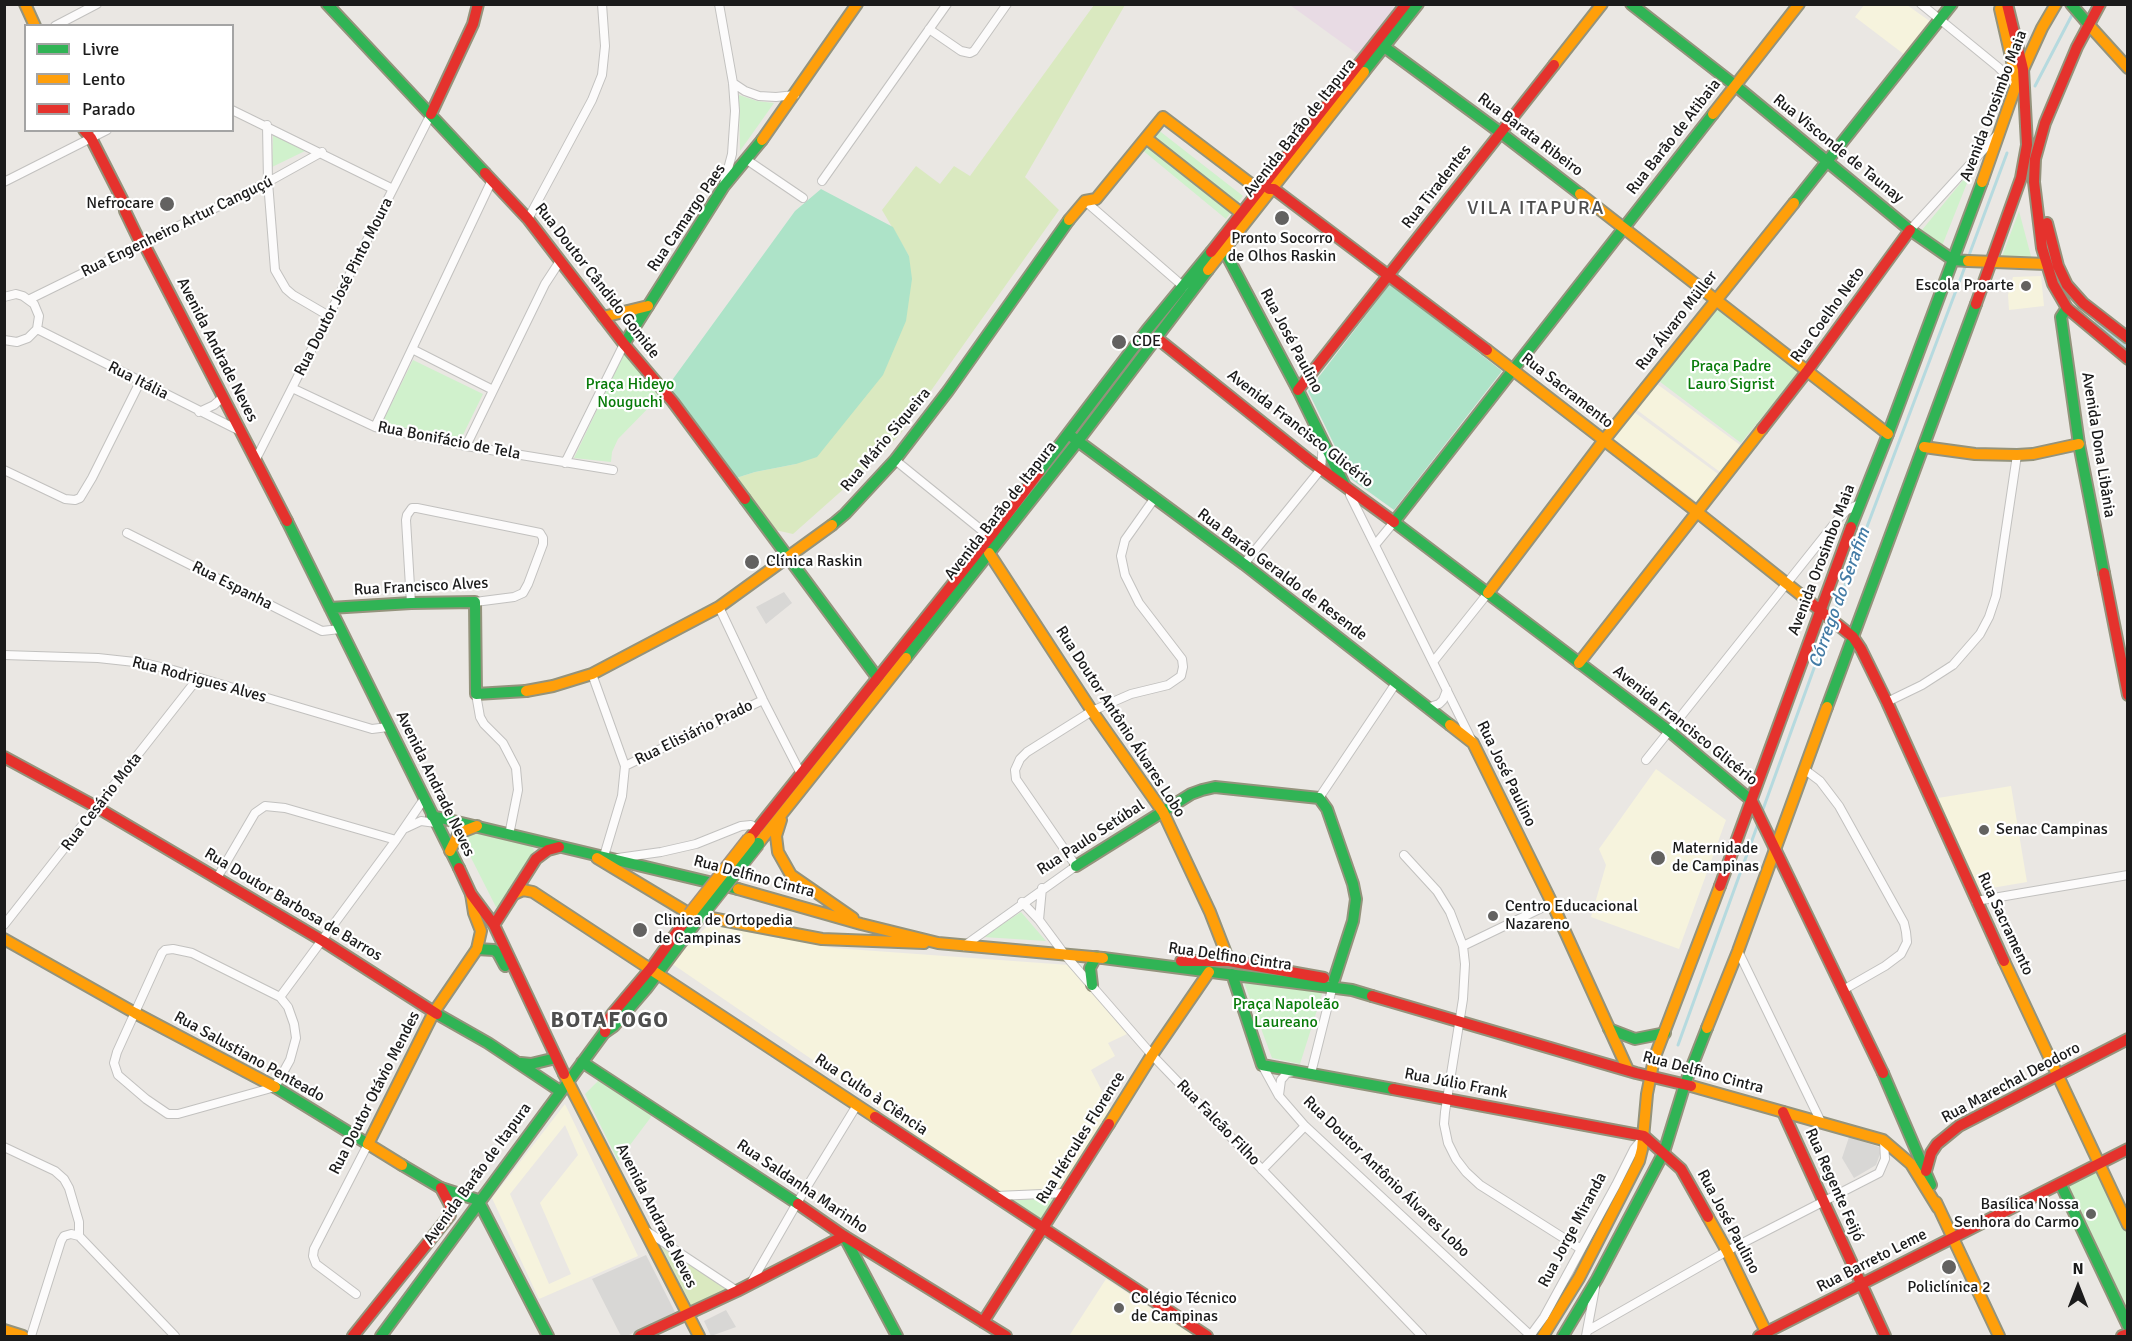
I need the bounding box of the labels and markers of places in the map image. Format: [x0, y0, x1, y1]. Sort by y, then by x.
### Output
place label: Nefrocare [86, 194, 154, 214]
marker: Nefrocare [158, 195, 176, 213]
marker: Pronto Socorro de Olhos Raskin [1273, 209, 1291, 227]
place label: Pronto Socorro de Olhos Raskin [1228, 229, 1336, 267]
place label: Escola Proarte [1915, 276, 2014, 296]
marker: Escola Proarte [2019, 279, 2033, 293]
place label: CDE [1132, 332, 1161, 352]
marker: CDE [1110, 333, 1128, 351]
place label: Clínica Raskin [766, 552, 862, 572]
marker: Clínica Raskin [743, 553, 761, 571]
place label: Senac Campinas [1996, 820, 2108, 840]
marker: Senac Campinas [1977, 823, 1991, 837]
place label: Maternidade de Campinas [1672, 839, 1759, 877]
marker: Maternidade de Campinas [1649, 849, 1667, 867]
place label: Centro Educacional Nazareno [1505, 897, 1638, 935]
marker: Centro Educacional Nazareno [1486, 909, 1500, 923]
place label: Clinica de Ortopedia de Campinas [654, 911, 793, 949]
marker: Clinica de Ortopedia de Campinas [631, 921, 649, 939]
place label: Basílica Nossa Senhora do Carmo [1954, 1195, 2079, 1233]
marker: Basílica Nossa Senhora do Carmo [2084, 1207, 2098, 1221]
marker: Policlínica 2 [1940, 1258, 1958, 1276]
place label: Policlínica 2 [1907, 1278, 1991, 1298]
place label: Colégio Técnico de Campinas [1131, 1289, 1237, 1327]
marker: Colégio Técnico de Campinas [1112, 1301, 1126, 1315]

